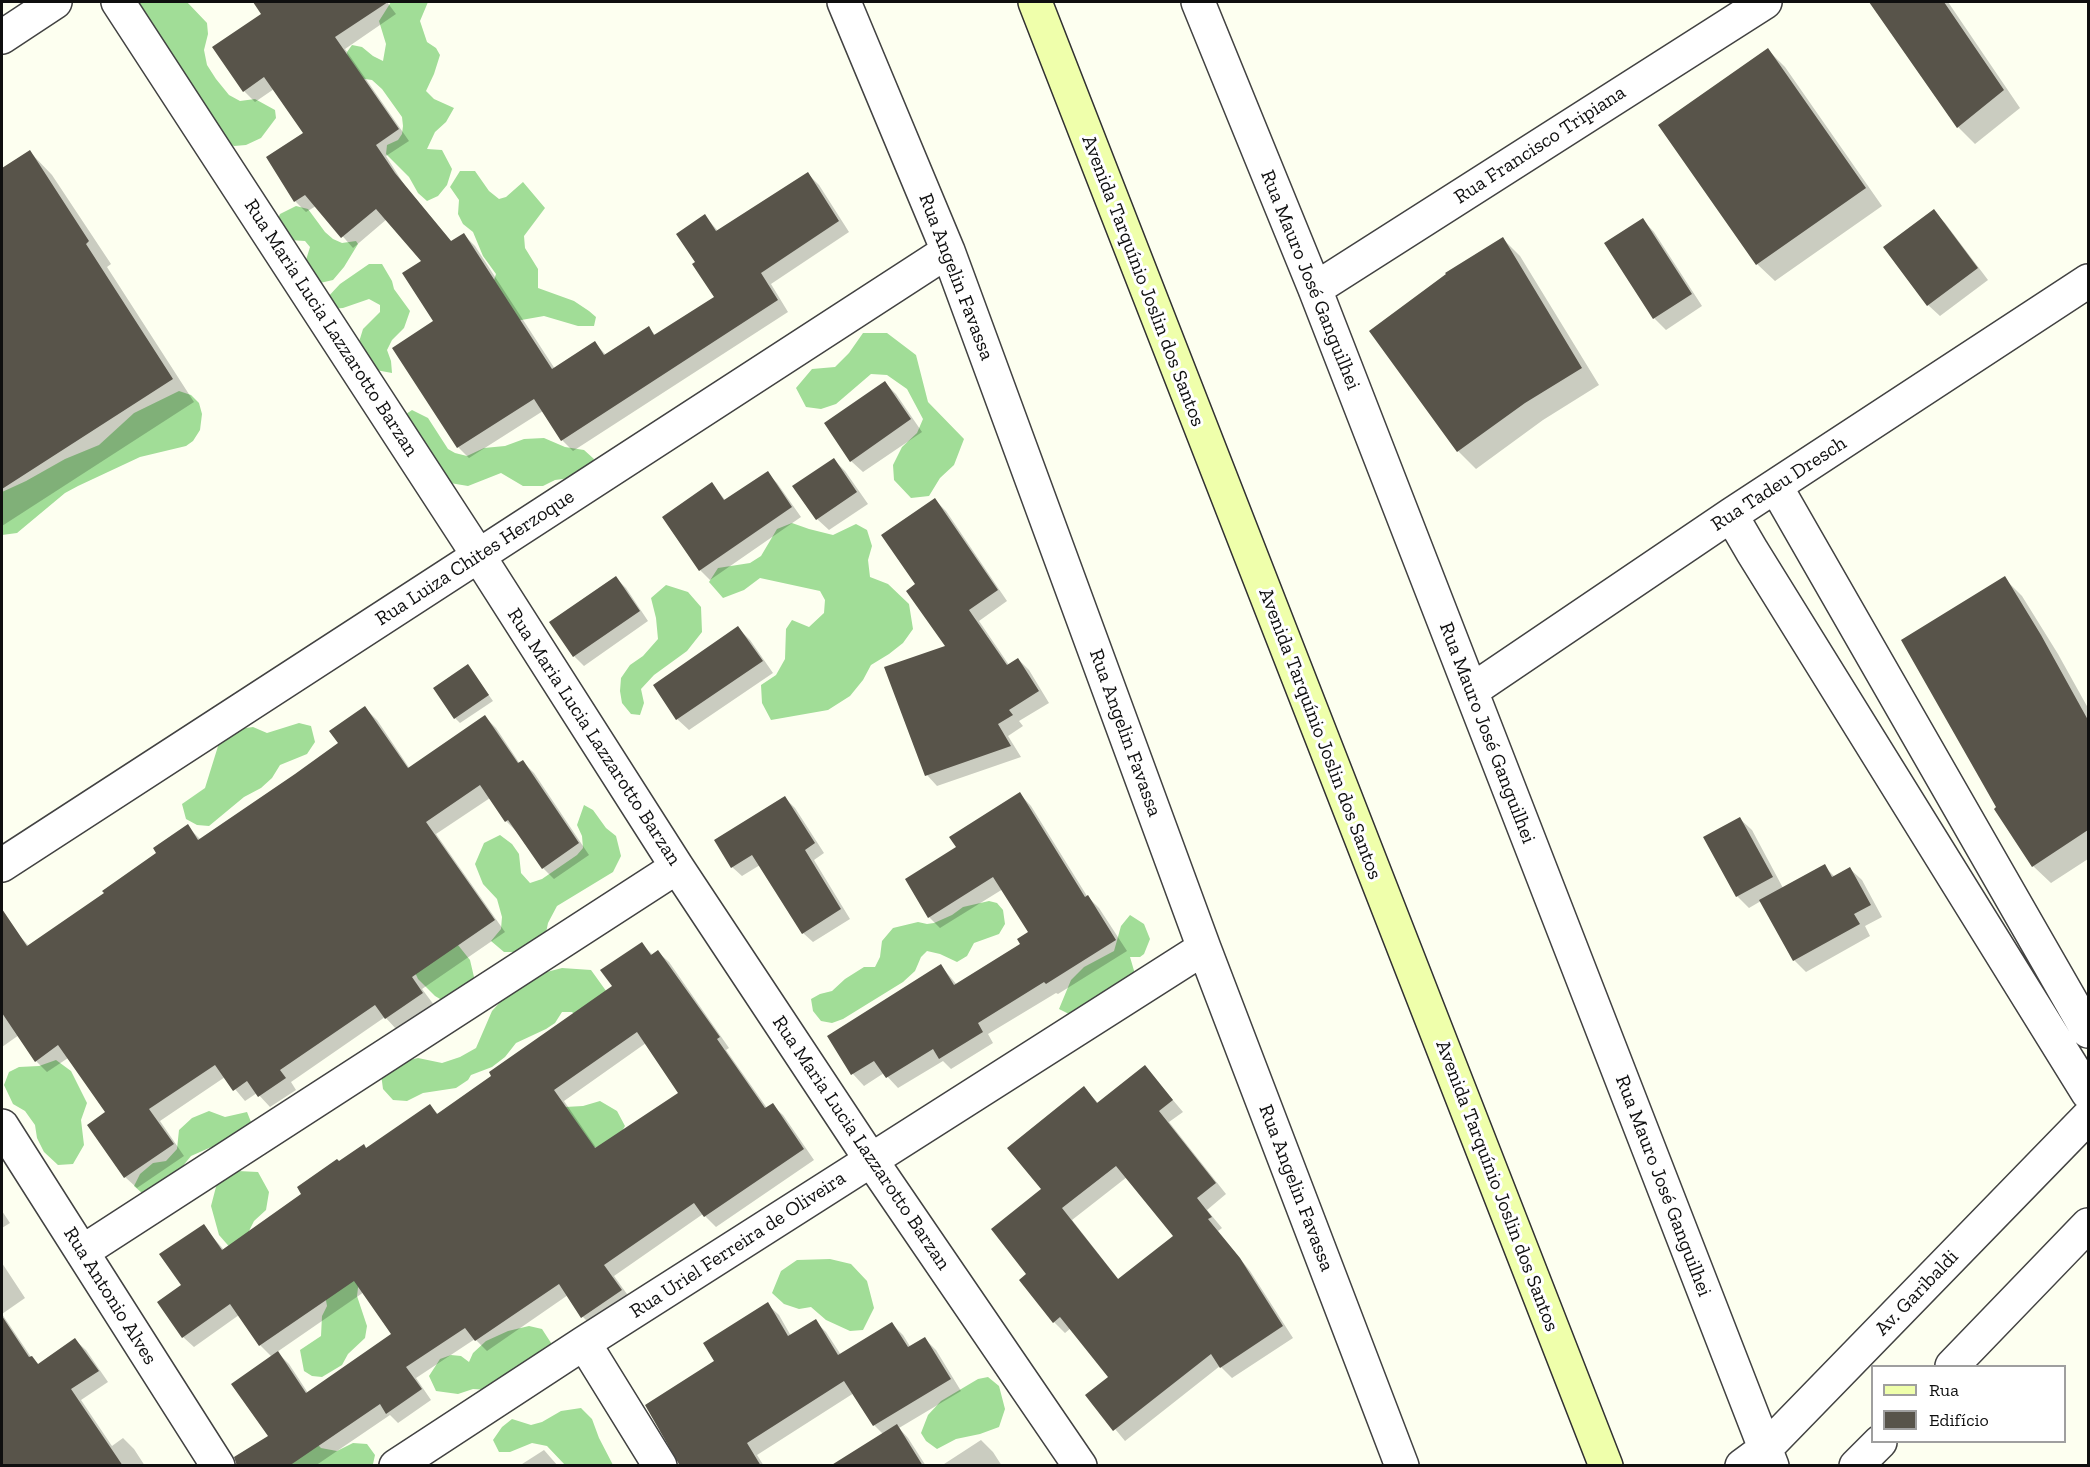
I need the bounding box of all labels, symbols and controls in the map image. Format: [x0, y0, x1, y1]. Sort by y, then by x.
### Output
street label: Rua Francisco Tripiana [1450, 81, 1630, 209]
street label: Avenida Tarquínio Joslin dos Santos [1076, 132, 1210, 430]
street label: Rua Mauro José Ganguilhei [1255, 167, 1365, 393]
street label: Rua Angelin Favassa [913, 190, 999, 364]
street label: Rua Maria Lucia Lazzarotto Barzan [239, 195, 423, 461]
street label: Rua Tadeu Dresch [1707, 431, 1851, 537]
street label: Rua Luiza Chites Herzoque [371, 485, 579, 631]
street label: Avenida Tarquínio Joslin dos Santos [1253, 585, 1387, 883]
street label: Rua Maria Lucia Lazzarotto Barzan [502, 604, 686, 870]
street label: Rua Mauro José Ganguilhei [1434, 619, 1540, 847]
street label: Rua Angelin Favassa [1084, 646, 1166, 820]
street label: Rua Maria Lucia Lazzarotto Barzan [767, 1011, 955, 1275]
street label: Avenida Tarquínio Joslin dos Santos [1430, 1037, 1564, 1335]
street label: Rua Mauro José Ganguilhei [1610, 1072, 1716, 1300]
street label: Rua Angelin Favassa [1253, 1101, 1339, 1275]
street label: Rua Uriel Ferreira de Oliveira [626, 1166, 850, 1324]
street label: Rua Antonio Alves [58, 1223, 162, 1369]
street label: Av. Garibaldi [1870, 1245, 1964, 1341]
legend [1871, 1365, 2066, 1443]
text: Rua [1929, 1379, 1959, 1401]
text: Edifício [1929, 1409, 1989, 1431]

